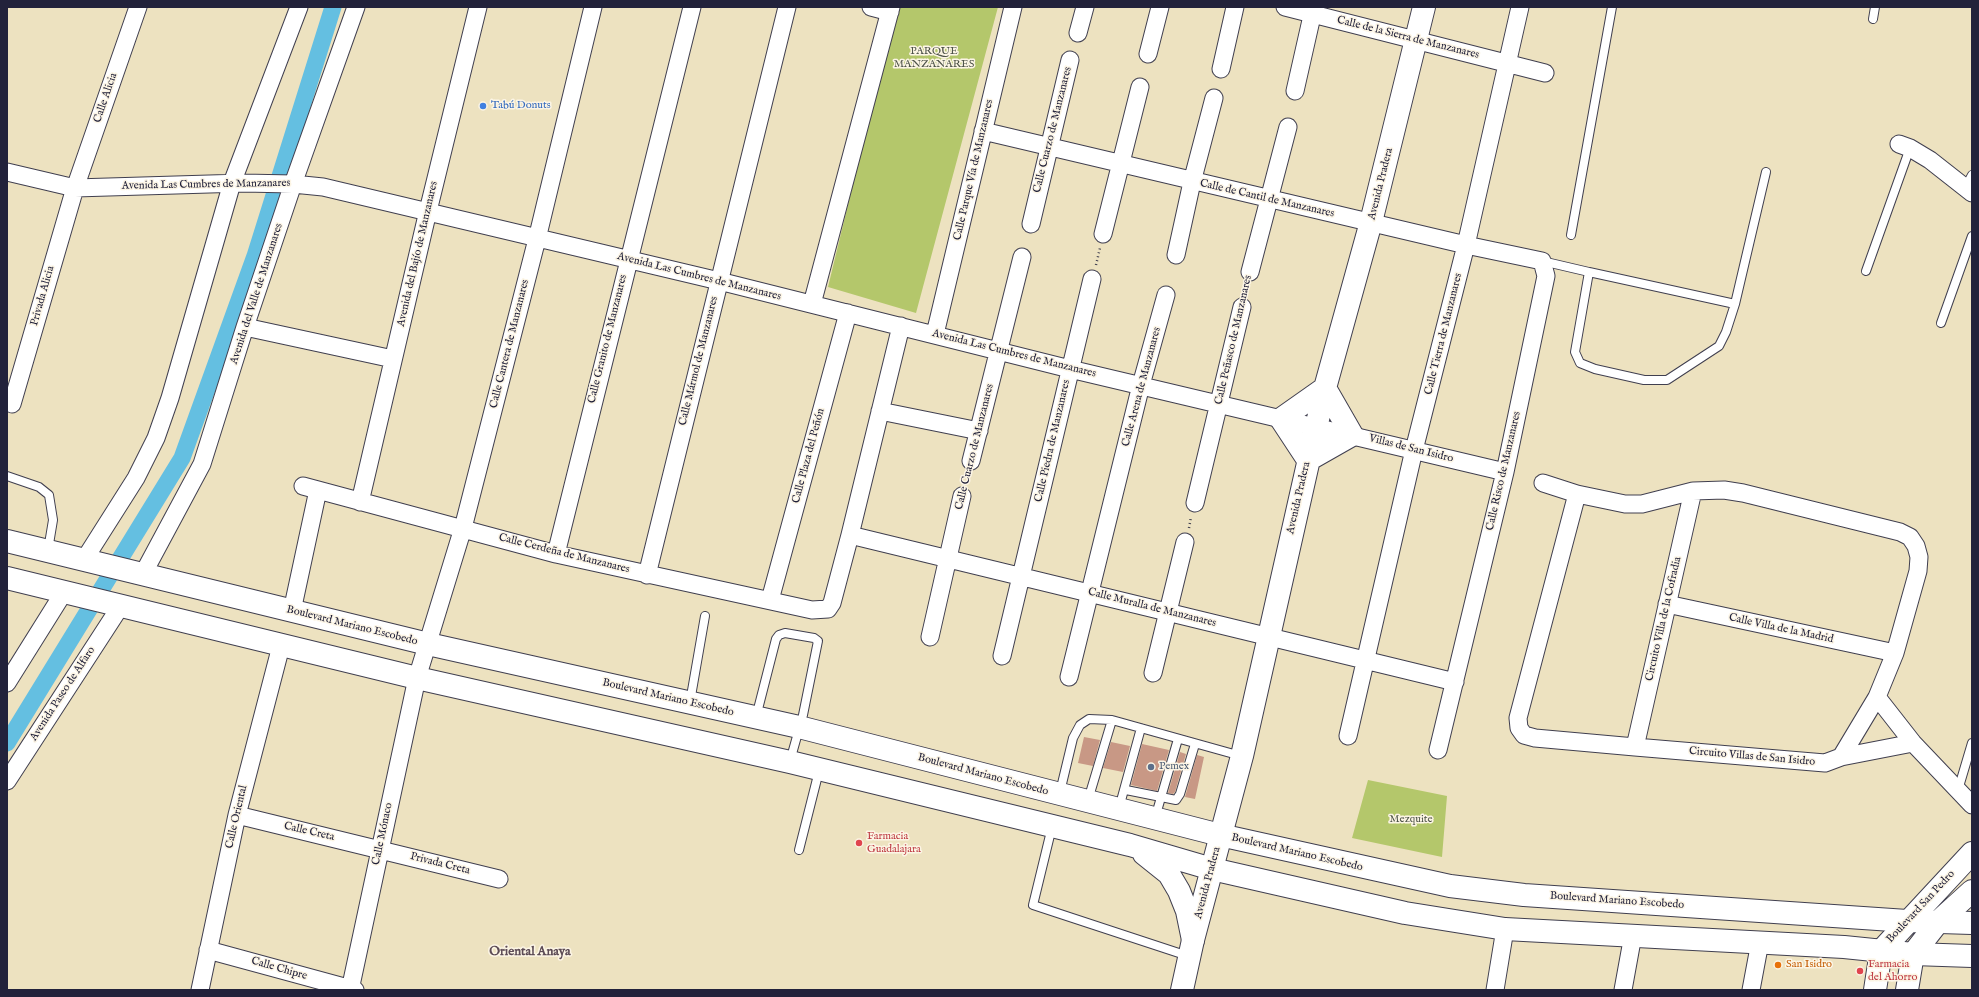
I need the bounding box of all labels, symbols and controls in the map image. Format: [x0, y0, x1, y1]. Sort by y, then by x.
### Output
street label: Calle de la Sierra de Manzanares [1336, 14, 1480, 62]
park label: PARQUE MANZANARES [894, 45, 974, 71]
street label: Calle Cuarzo de Manzanares [1031, 66, 1075, 194]
street label: Calle Alicia [91, 71, 121, 125]
street label: Calle Parque Vía de Manzanares [951, 98, 997, 242]
place label: Tabú Donuts [491, 99, 551, 113]
marker: Tabú Donuts [478, 101, 488, 111]
street label: Avenida Pradera [1366, 147, 1396, 221]
street label: Avenida Las Cumbres de Manzanares [122, 177, 290, 193]
street label: Calle de Cantil de Manzanares [1198, 177, 1336, 221]
street label: Avenida del Bajío de Manzanares [395, 180, 441, 328]
street label: Avenida del Valle de Manzanares [228, 222, 286, 366]
street label: Avenida Las Cumbres de Manzanares [616, 250, 782, 304]
street label: Privada Alicia [28, 265, 58, 327]
street label: Calle Tierra de Manzanares [1422, 272, 1466, 396]
street label: Calle Granito de Manzanares [586, 273, 630, 405]
street label: Calle Peñasco de Manzanares [1213, 274, 1255, 406]
street label: Calle Cantera de Manzanares [488, 278, 532, 410]
street label: Calle Mármol de Manzanares [677, 295, 721, 427]
street label: Calle Arena de Manzanares [1120, 326, 1164, 448]
street label: Avenida Las Cumbres de Manzanares [931, 327, 1097, 381]
street label: Calle Piedra de Manzanares [1032, 379, 1074, 503]
street label: Calle Cuarzo de Manzanares [953, 383, 997, 511]
street label: Calle Plaza del Peñón [790, 407, 828, 505]
street label: Calle Risco de Manzanares [1484, 410, 1524, 532]
street label: Villas de San Isidro [1367, 432, 1455, 466]
street label: Avenida Pradera [1284, 461, 1314, 535]
street label: Calle Cerdeña de Manzanares [497, 531, 631, 577]
street label: Circuito Villa de la Cofradia [1643, 556, 1685, 682]
street label: Calle Muralla de Manzanares [1087, 586, 1217, 630]
street label: Boulevard Mariano Escobedo [285, 603, 419, 649]
street label: Calle Villa de la Madrid [1727, 611, 1835, 647]
street label: Avenida Paseo de Alfaro [28, 644, 98, 744]
street label: Boulevard Mariano Escobedo [601, 676, 735, 720]
street label: Circuito Villas de San Isidro [1688, 745, 1816, 769]
street label: Boulevard Mariano Escobedo [916, 751, 1050, 799]
place label: Pemex [1159, 760, 1189, 774]
marker: Pemex [1146, 762, 1156, 772]
street label: Calle Oriental [223, 784, 251, 850]
street label: Calle Mónaco [370, 802, 396, 866]
park label: Mezquite [1389, 813, 1433, 827]
street label: Calle Creta [282, 820, 336, 844]
place label: Farmacia Guadalajara [867, 830, 921, 856]
street label: Boulevard Mariano Escobedo [1230, 831, 1364, 875]
marker: Farmacia Guadalajara [854, 838, 864, 848]
street label: Avenida Pradera [1192, 846, 1224, 920]
street label: Privada Creta [409, 850, 471, 878]
street label: Boulevard San Pedro [1884, 868, 1958, 946]
street label: Boulevard Mariano Escobedo [1549, 890, 1685, 912]
district label: Oriental Anaya [489, 944, 571, 960]
street label: Calle Chipre [249, 955, 309, 983]
place label: San Isidro [1786, 958, 1832, 972]
place label: Farmacia del Ahorro [1868, 958, 1917, 984]
marker: San Isidro [1773, 960, 1783, 970]
marker: Farmacia del Ahorro [1855, 966, 1865, 976]

